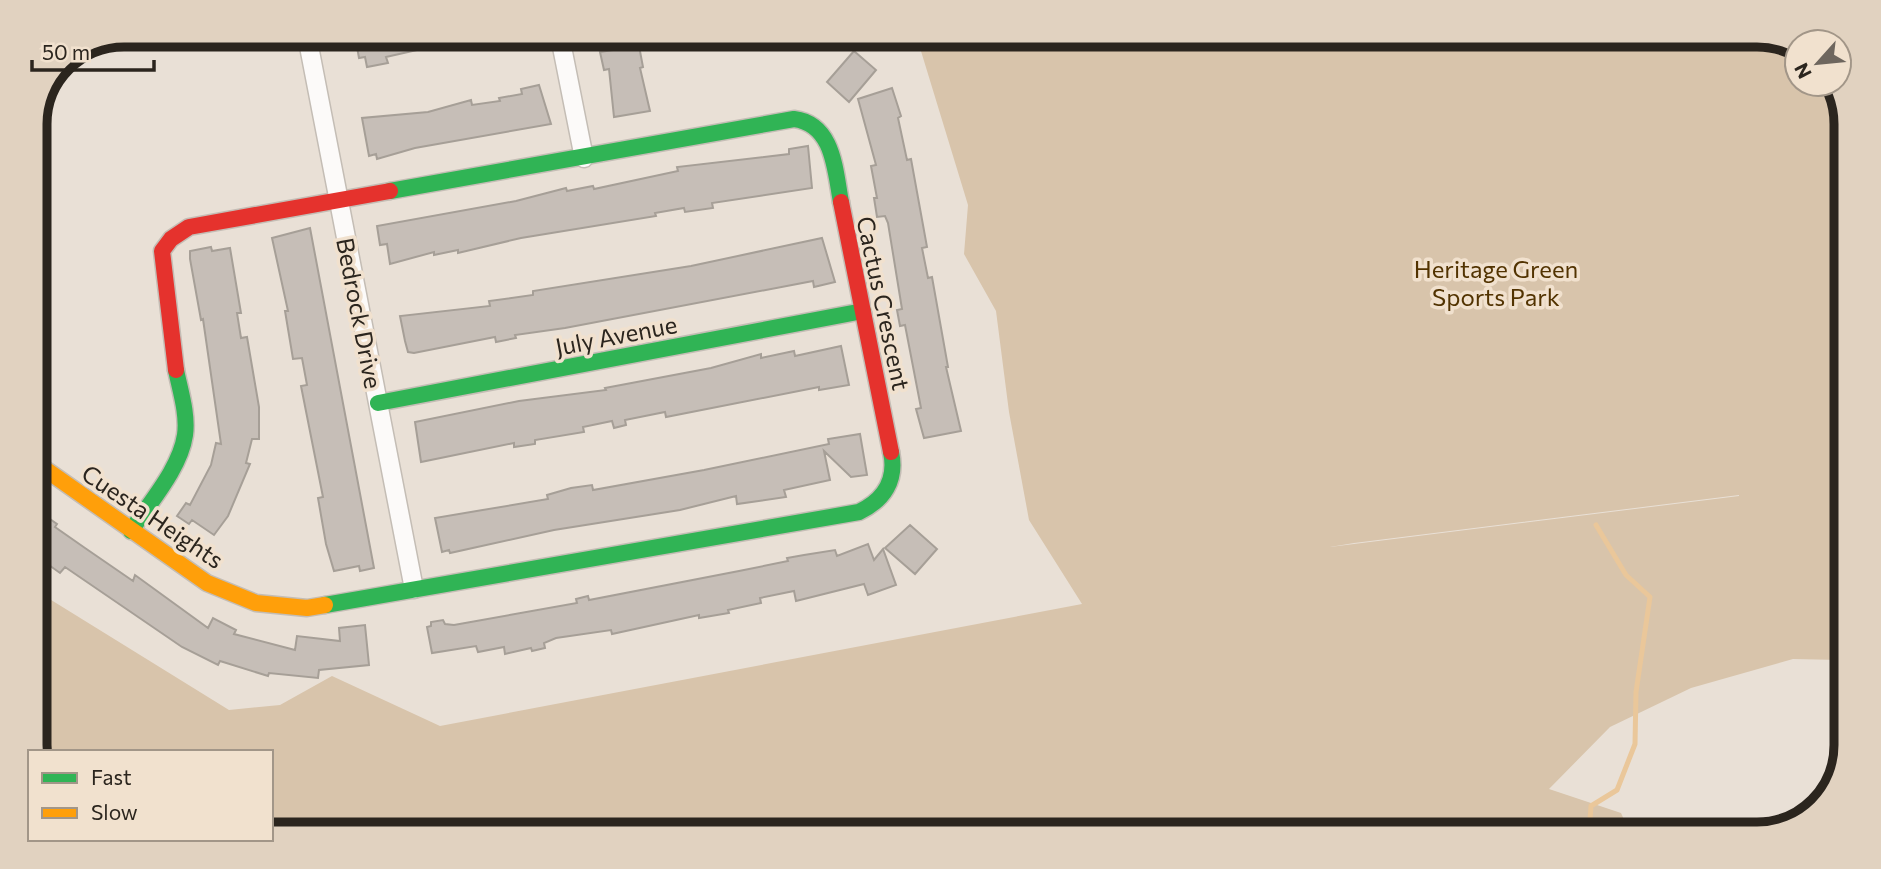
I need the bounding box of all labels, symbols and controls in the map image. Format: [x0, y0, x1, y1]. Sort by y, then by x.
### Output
scale bar [32, 28, 154, 72]
north arrow [1783, 28, 1853, 98]
text: 50 m [42, 39, 90, 64]
text: N [1789, 59, 1816, 83]
street label: Cactus Crescent [851, 213, 917, 393]
street label: Bedrock Drive [331, 235, 389, 391]
park label: Heritage Green Sports Park [1414, 254, 1578, 311]
street label: July Avenue [553, 309, 679, 361]
street label: Cuesta Heights [77, 458, 229, 574]
legend [28, 750, 273, 841]
text: Fast [91, 764, 132, 789]
text: Slow [91, 799, 138, 824]

